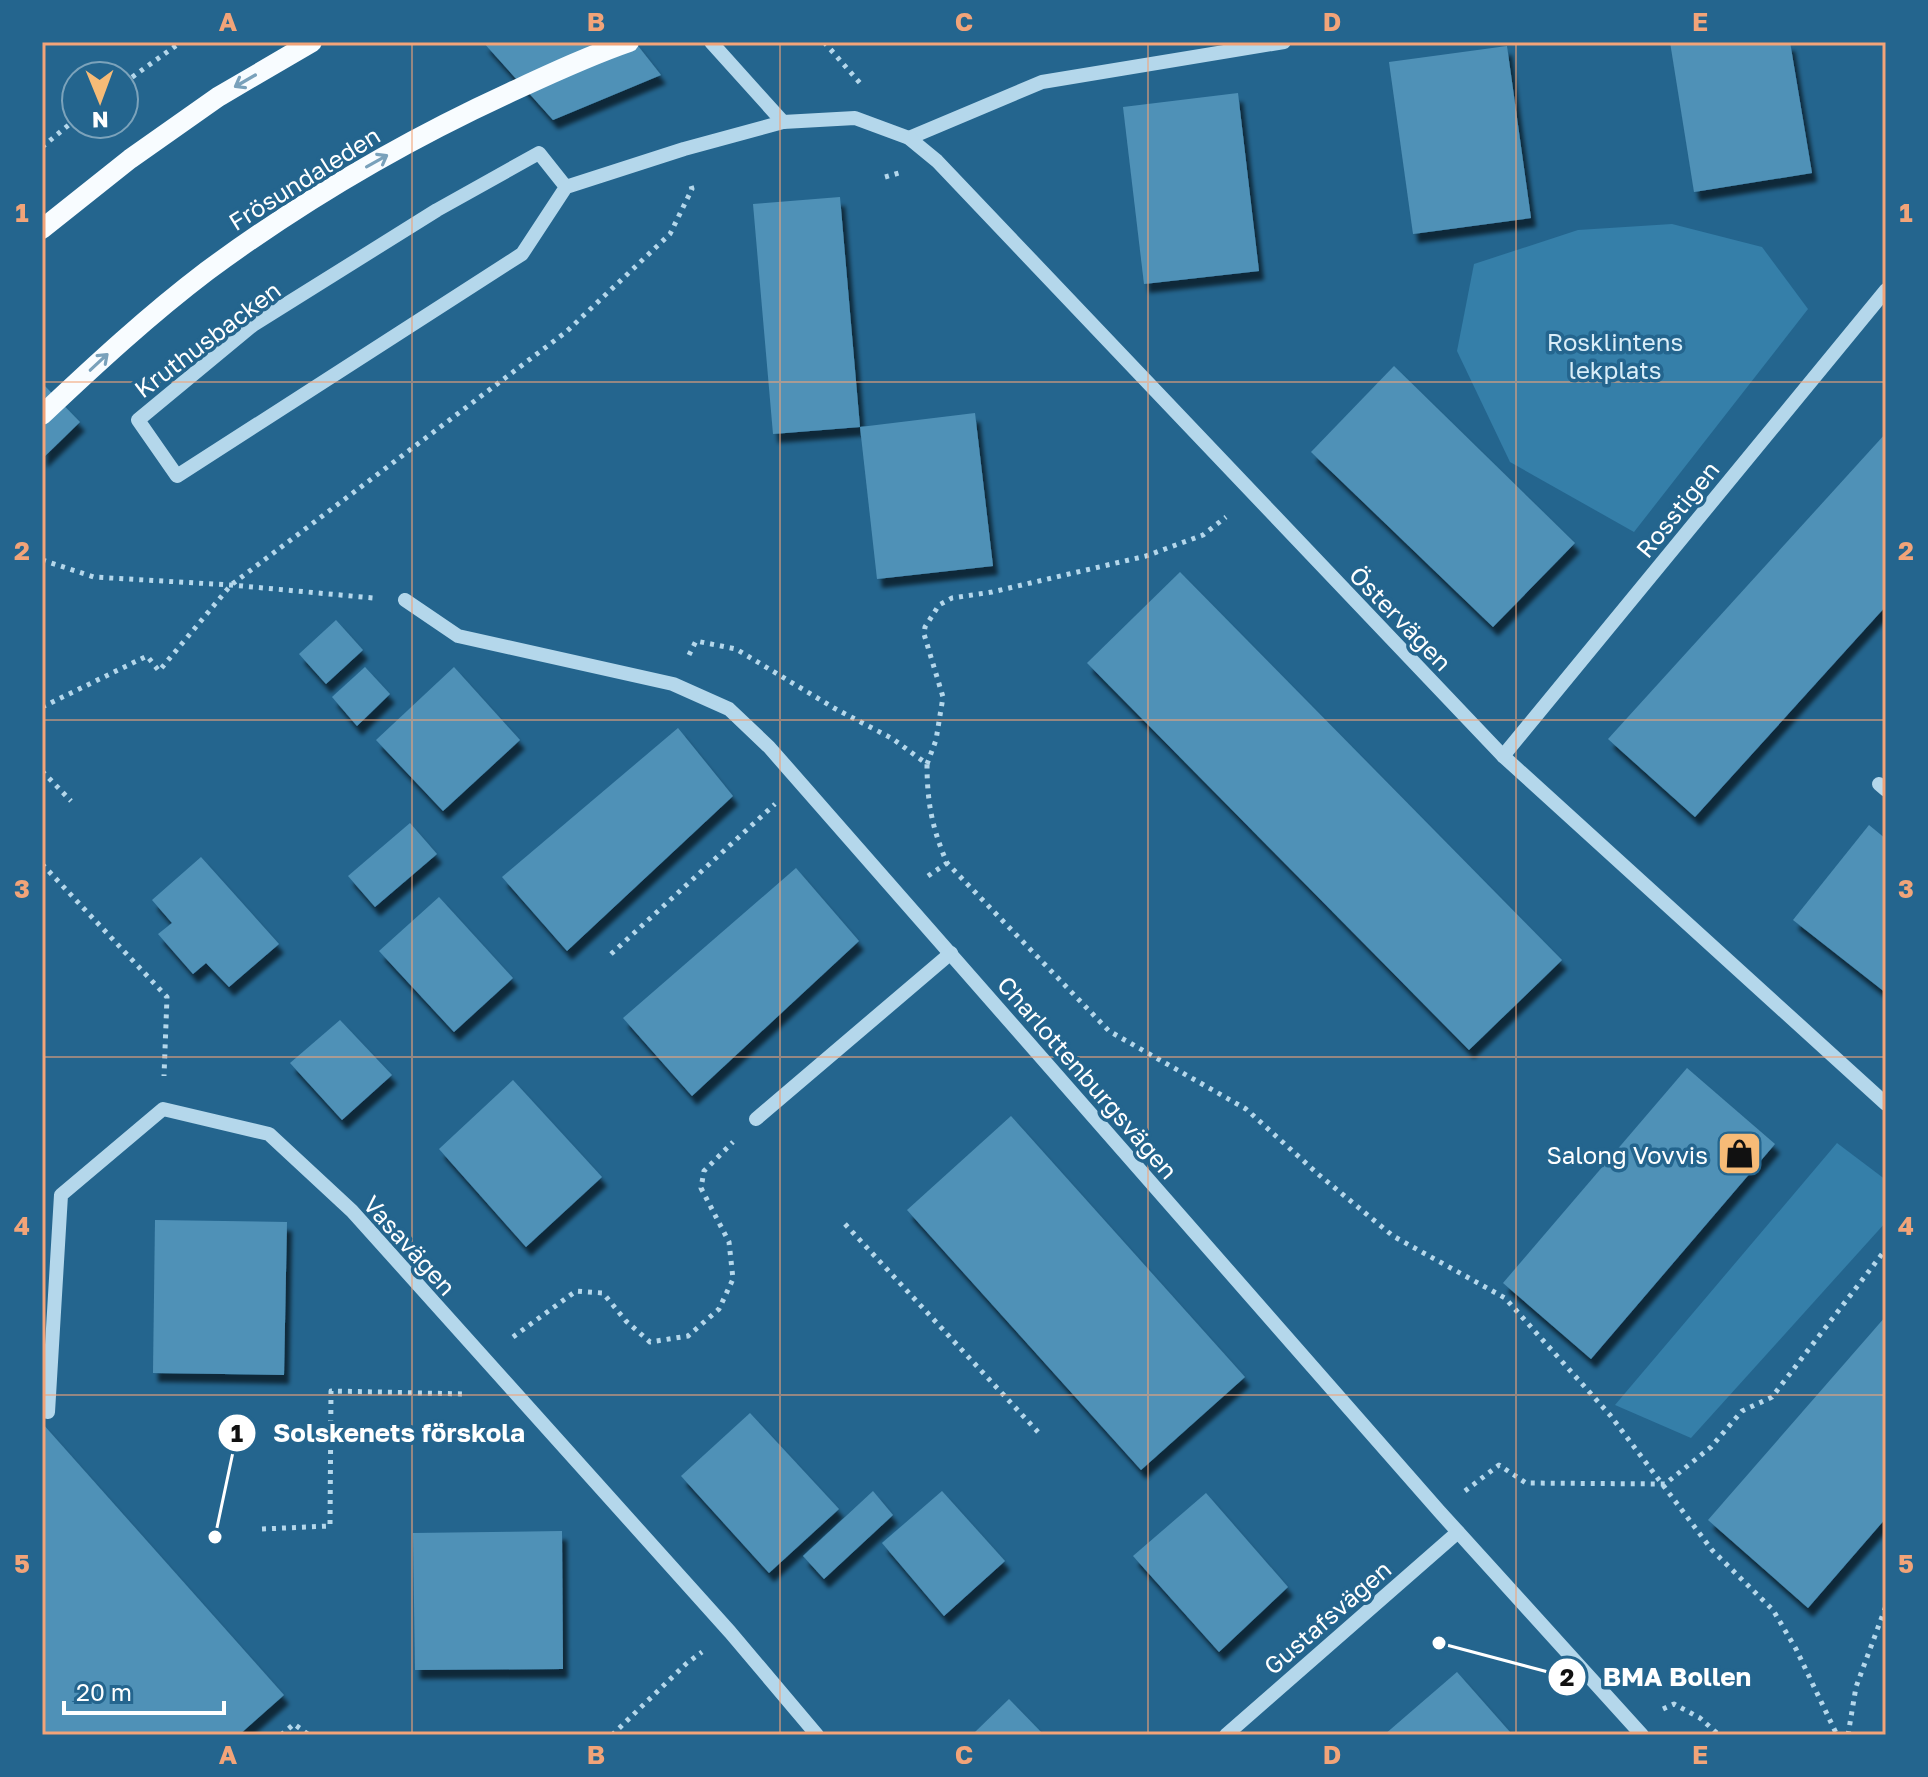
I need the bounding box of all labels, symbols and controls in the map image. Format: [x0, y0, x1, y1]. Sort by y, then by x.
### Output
text: A [219, 6, 238, 37]
text: B [587, 6, 605, 37]
text: C [955, 6, 973, 37]
text: D [1323, 6, 1341, 37]
text: E [1692, 6, 1708, 37]
north arrow [60, 60, 140, 140]
one-way arrow [234, 73, 257, 89]
text: N [92, 107, 109, 134]
street label: Frösundaleden [223, 120, 385, 236]
one-way arrow [365, 153, 388, 169]
text: 1 [15, 197, 29, 228]
text: 1 [1899, 197, 1913, 228]
street label: Kruthusbacken [128, 275, 286, 403]
park label: Rosklintens lekplats [1547, 327, 1683, 384]
one-way arrow [89, 352, 109, 371]
street label: Rosstigen [1629, 455, 1725, 563]
text: 2 [14, 535, 30, 566]
text: 2 [1898, 535, 1914, 566]
street label: Östervägen [1344, 560, 1458, 676]
text: 3 [14, 873, 30, 904]
text: 3 [1898, 873, 1914, 904]
street label: Charlottenburgsvägen [992, 970, 1184, 1184]
shop icon: Salong Vovvis [1715, 1130, 1763, 1178]
place label: Salong Vovvis [1546, 1140, 1708, 1169]
street label: Vasavägen [358, 1189, 462, 1301]
text: 4 [14, 1210, 30, 1241]
text: 4 [1898, 1210, 1914, 1241]
callout: Solskenets förskola [217, 1408, 541, 1458]
text: Solskenets förskola [273, 1417, 525, 1448]
text: 1 [231, 1418, 243, 1447]
text: 5 [14, 1548, 30, 1579]
text: 5 [1898, 1548, 1914, 1579]
street label: Gustafsvägen [1258, 1554, 1396, 1680]
callout: BMA Bollen [1547, 1652, 1767, 1702]
text: BMA Bollen [1603, 1661, 1751, 1692]
text: 2 [1560, 1662, 1574, 1691]
scale bar [64, 1665, 224, 1715]
text: 20 m [76, 1677, 132, 1706]
text: A [219, 1739, 238, 1770]
text: B [587, 1739, 605, 1770]
text: C [955, 1739, 973, 1770]
text: D [1323, 1739, 1341, 1770]
text: E [1692, 1739, 1708, 1770]

